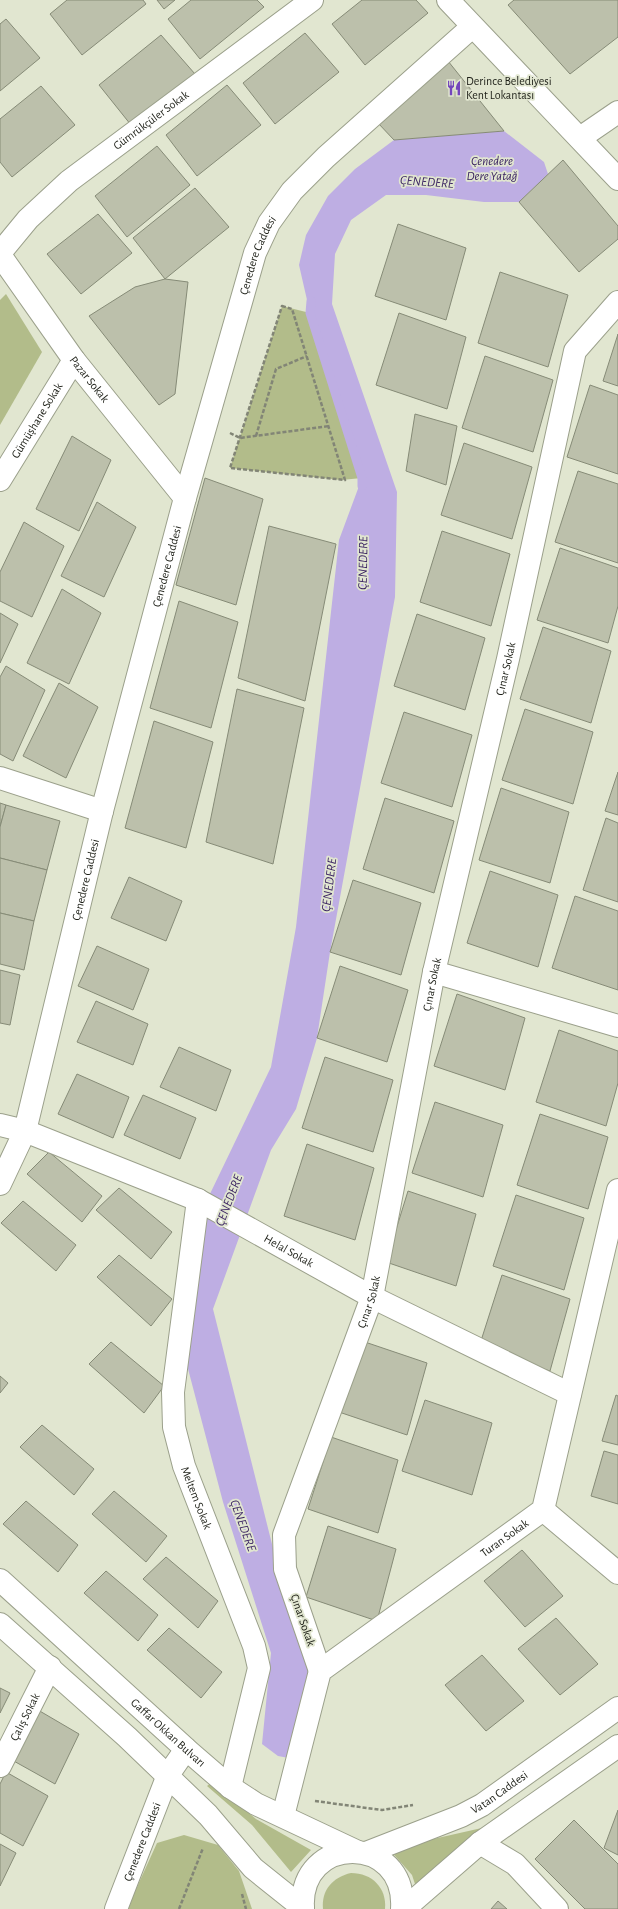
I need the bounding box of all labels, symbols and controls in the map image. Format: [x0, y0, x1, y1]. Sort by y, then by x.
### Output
place label: Derince Belediyesi Kent Lokantası [466, 75, 552, 101]
restaurant icon: Derince Belediyesi Kent Lokantası [445, 79, 463, 97]
street label: Gümrükçüler Sokak [111, 88, 191, 152]
water label: Çenedere Dere Yatağ [466, 155, 518, 183]
water label: ÇENEDERE [400, 174, 455, 191]
street label: Çenedere Caddesi [237, 214, 278, 296]
street label: Pazar Sokak [67, 354, 112, 405]
street label: Gümüşhane Sokak [9, 380, 65, 460]
street label: Çenedere Caddesi [150, 524, 183, 608]
water label: ÇENEDERE [357, 535, 370, 590]
street label: Çınar Sokak [494, 641, 518, 697]
street label: Çenedere Caddesi [70, 838, 101, 922]
water label: ÇENEDERE [320, 857, 339, 913]
street label: Çınar Sokak [421, 956, 443, 1012]
water label: ÇENEDERE [214, 1172, 245, 1228]
street label: Helal Sokak [262, 1232, 316, 1269]
street label: Çınar Sokak [355, 1274, 382, 1330]
street label: Meltem Sokak [179, 1465, 214, 1531]
water label: ÇENEDERE [227, 1498, 258, 1554]
street label: Turan Sokak [478, 1516, 531, 1559]
street label: Çınar Sokak [289, 1592, 318, 1648]
street label: Çalış Sokak [8, 1691, 42, 1743]
street label: Gaffar Okkan Bulvarı [129, 1696, 208, 1769]
street label: Vatan Caddesi [469, 1768, 530, 1816]
street label: Çenedere Caddesi [121, 1801, 163, 1883]

